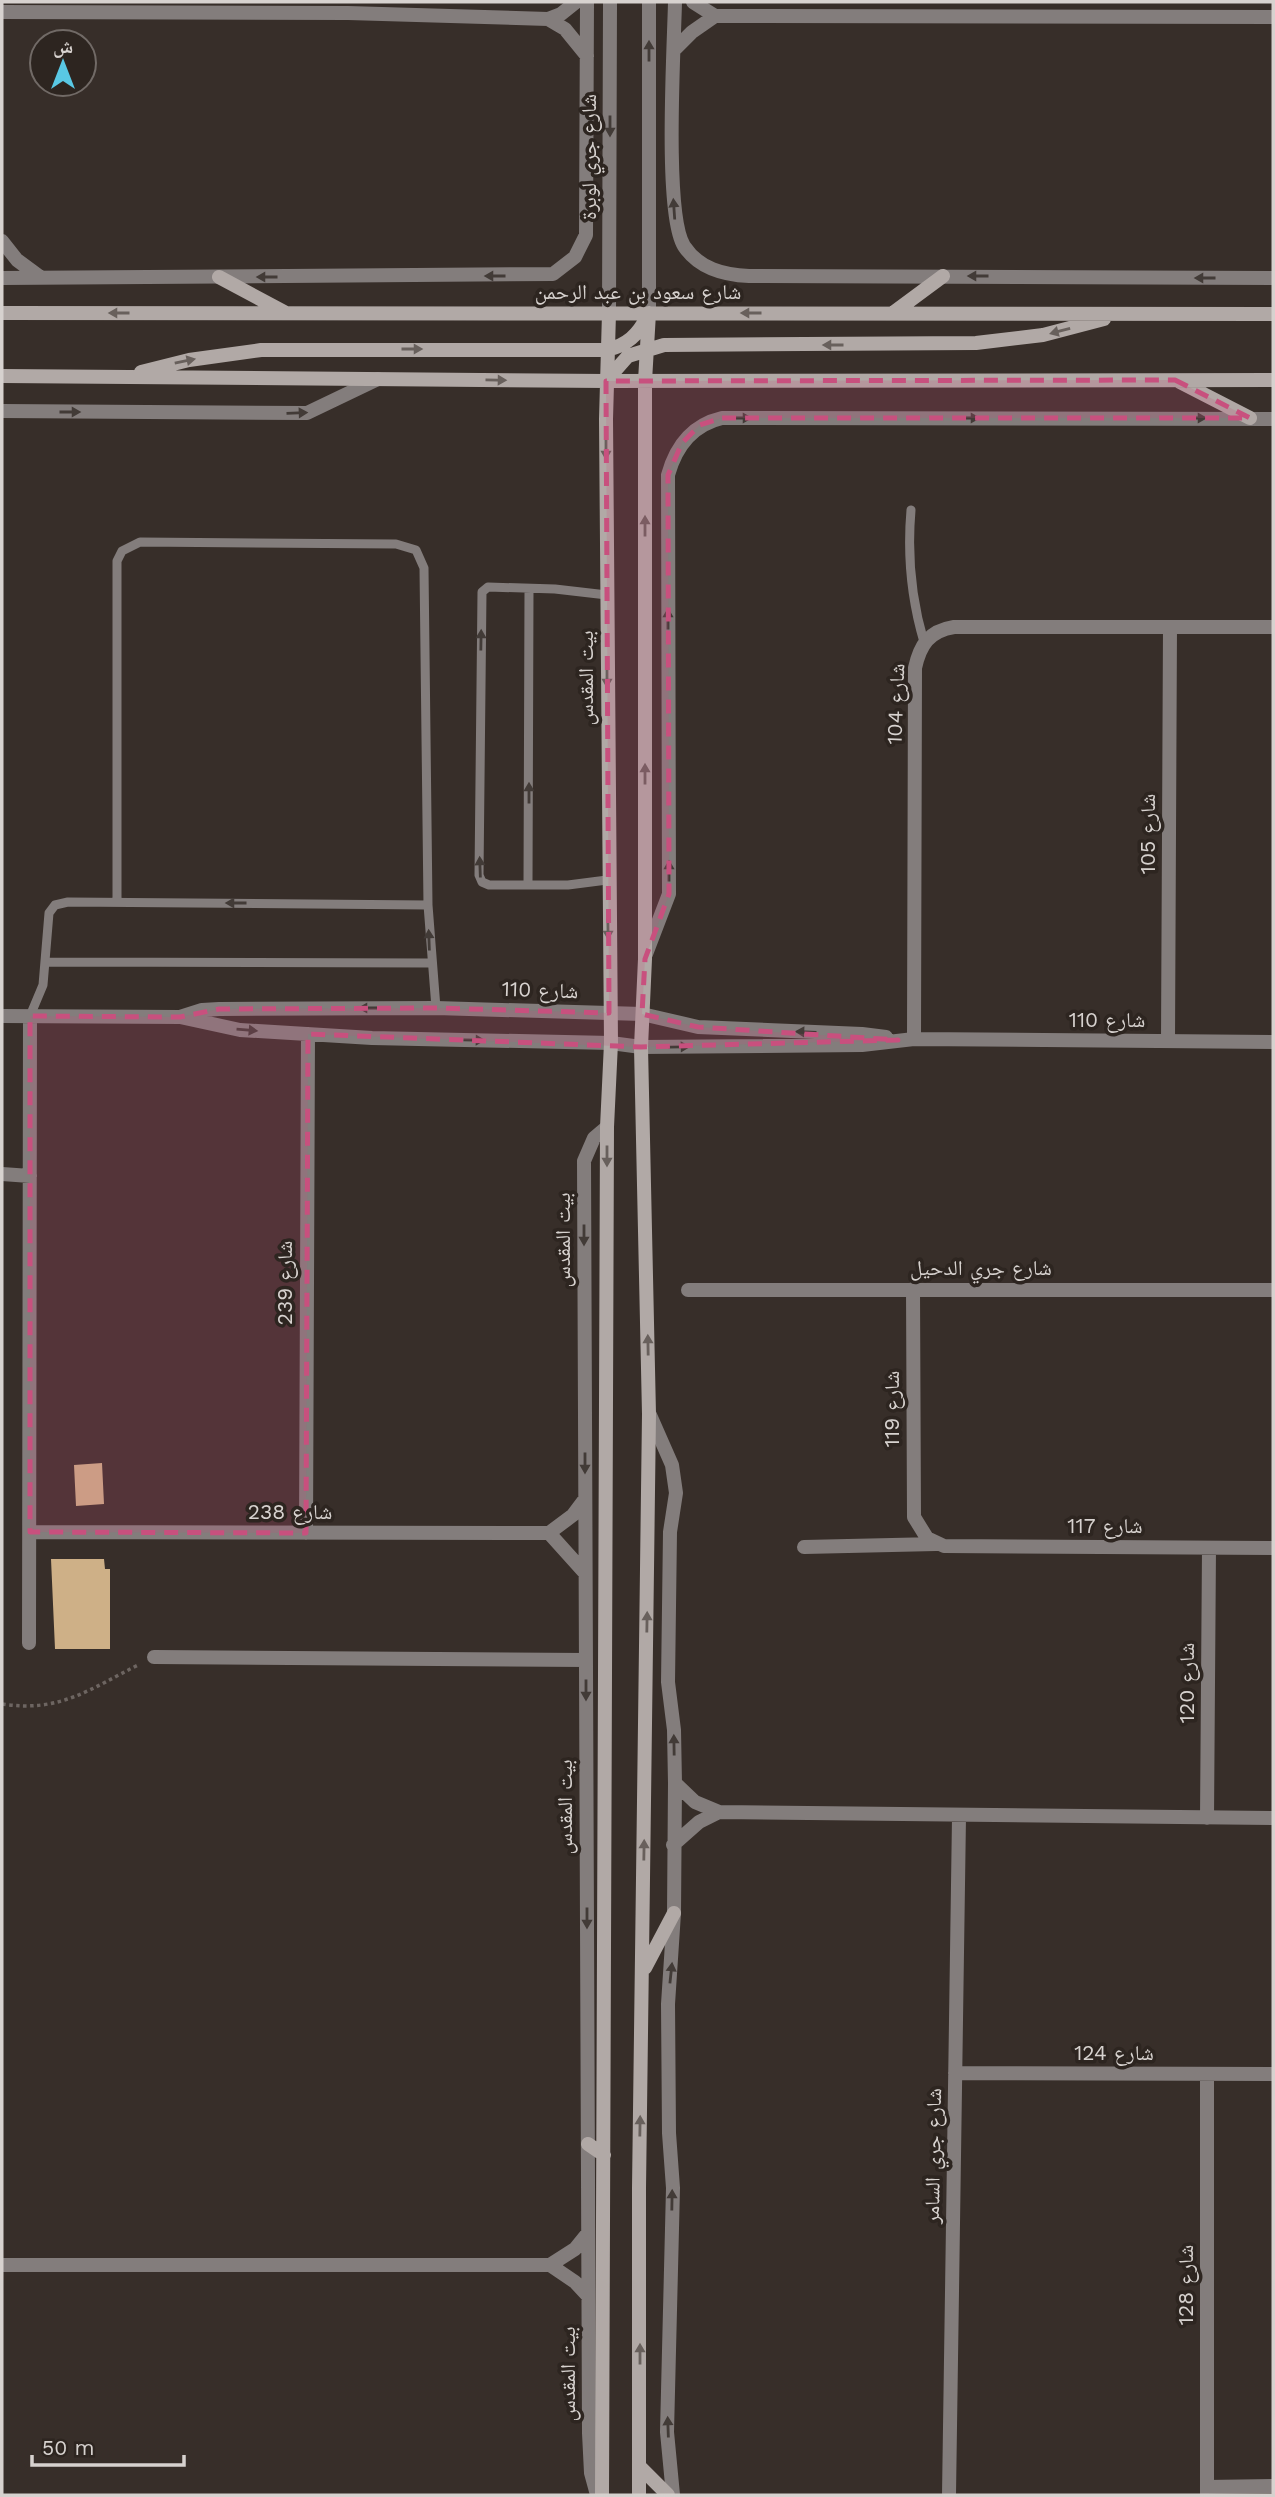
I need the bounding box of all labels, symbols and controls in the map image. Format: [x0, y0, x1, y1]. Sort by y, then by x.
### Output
north arrow [28, 28, 98, 98]
text: ش [53, 35, 73, 58]
one-way arrow [643, 40, 655, 62]
street label: شارع جري لوبرة [576, 94, 605, 220]
one-way arrow [604, 115, 616, 137]
one-way arrow [668, 197, 679, 219]
one-way arrow [484, 270, 506, 282]
one-way arrow [256, 271, 278, 282]
one-way arrow [966, 271, 988, 282]
one-way arrow [1194, 272, 1216, 284]
street label: شارع سعود بن عبد الرحمن [535, 279, 741, 305]
one-way arrow [107, 307, 129, 319]
one-way arrow [740, 307, 762, 319]
one-way arrow [1049, 326, 1070, 336]
one-way arrow [822, 339, 844, 351]
one-way arrow [401, 343, 423, 355]
one-way arrow [174, 356, 196, 367]
one-way arrow [485, 374, 507, 386]
one-way arrow [59, 406, 81, 418]
one-way arrow [286, 407, 308, 418]
one-way arrow [730, 412, 752, 424]
one-way arrow [958, 412, 980, 424]
one-way arrow [1185, 412, 1207, 424]
one-way arrow [600, 439, 612, 461]
one-way arrow [639, 515, 651, 537]
one-way arrow [662, 608, 674, 630]
one-way arrow [475, 628, 487, 650]
street label: بيت المقدس [573, 630, 599, 726]
street label: شارع 104 [882, 663, 910, 745]
one-way arrow [601, 666, 613, 688]
one-way arrow [639, 763, 651, 785]
one-way arrow [523, 781, 535, 803]
street label: شارع 105 [1135, 794, 1161, 874]
one-way arrow [474, 856, 485, 878]
one-way arrow [663, 860, 674, 882]
one-way arrow [225, 897, 247, 909]
one-way arrow [602, 918, 614, 940]
one-way arrow [424, 929, 435, 951]
street label: شارع 110 [501, 976, 579, 1004]
one-way arrow [358, 1003, 380, 1014]
street label: شارع 110 [1069, 1007, 1145, 1033]
one-way arrow [236, 1025, 258, 1036]
one-way arrow [795, 1026, 817, 1037]
one-way arrow [463, 1035, 485, 1046]
one-way arrow [668, 1041, 690, 1053]
one-way arrow [601, 1146, 613, 1168]
street label: بيت المقدس [550, 1192, 576, 1288]
one-way arrow [578, 1225, 590, 1247]
street label: شارع 239 [272, 1241, 298, 1325]
street label: شارع جري الدحيل [910, 1255, 1052, 1284]
one-way arrow [642, 1334, 654, 1356]
street label: شارع 119 [879, 1371, 905, 1447]
one-way arrow [579, 1452, 591, 1474]
street label: شارع 238 [248, 1499, 332, 1525]
street label: شارع 117 [1067, 1513, 1143, 1539]
one-way arrow [641, 1611, 653, 1633]
street label: شارع 120 [1174, 1643, 1200, 1723]
one-way arrow [580, 1680, 592, 1702]
one-way arrow [669, 1734, 680, 1756]
street label: بيت المقدس [552, 1759, 578, 1855]
one-way arrow [638, 1838, 650, 1860]
one-way arrow [581, 1907, 593, 1929]
one-way arrow [665, 1962, 676, 1984]
street label: شارع 124 [1074, 2040, 1154, 2066]
street label: شارع جري السامر [919, 2088, 951, 2225]
one-way arrow [634, 2115, 646, 2137]
one-way arrow [667, 2189, 678, 2211]
street label: شارع 128 [1173, 2245, 1199, 2325]
street label: بيت المقدس [555, 2326, 581, 2422]
one-way arrow [634, 2342, 646, 2364]
one-way arrow [662, 2416, 673, 2438]
scale bar [32, 2424, 184, 2468]
text: 50 m [42, 2435, 94, 2460]

